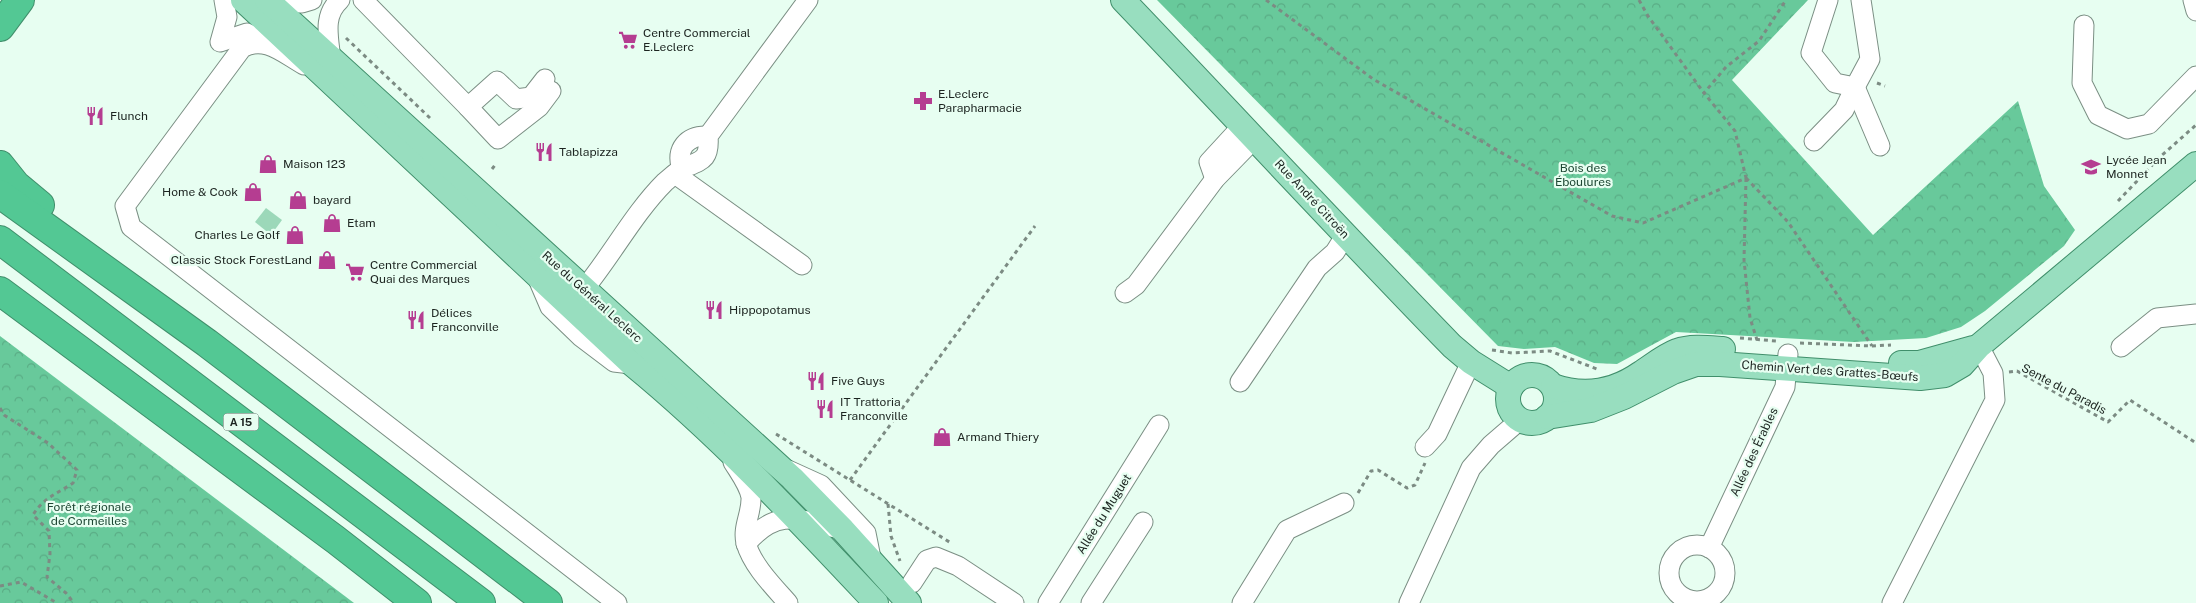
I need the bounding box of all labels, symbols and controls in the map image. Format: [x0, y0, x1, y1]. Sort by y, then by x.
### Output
place label: Centre Commercial E.Leclerc [643, 26, 751, 54]
supermarket icon: Centre Commercial E.Leclerc [617, 29, 639, 51]
place label: E.Leclerc Parapharmacie [938, 87, 1022, 115]
pharmacy icon: E.Leclerc Parapharmacie [912, 90, 934, 112]
restaurant icon: Flunch [84, 105, 106, 127]
place label: Flunch [110, 109, 148, 123]
restaurant icon: Tablapizza [533, 141, 555, 163]
place label: Tablapizza [559, 145, 618, 159]
shop icon: Maison 123 [257, 153, 279, 175]
place label: Lycée Jean Monnet [2106, 153, 2167, 181]
school or university icon: Lycée Jean Monnet [2080, 156, 2102, 178]
place label: Maison 123 [283, 157, 346, 171]
street label: Rue André Citroën [1272, 157, 1352, 241]
park label: Bois des Éboulures [1555, 161, 1611, 189]
shop icon: Home & Cook [242, 181, 264, 203]
place label: Home & Cook [162, 185, 238, 199]
shop icon: bayard [287, 189, 309, 211]
place label: bayard [313, 193, 351, 207]
shop icon: Etam [321, 212, 343, 234]
place label: Etam [347, 216, 376, 230]
shop icon: Charles Le Golf [284, 224, 306, 246]
place label: Charles Le Golf [194, 228, 280, 242]
street label: Rue du Général Leclerc [539, 248, 645, 346]
shop icon: Classic Stock ForestLand [316, 249, 338, 271]
place label: Classic Stock ForestLand [171, 253, 312, 267]
place label: Centre Commercial Quai des Marques [370, 258, 478, 286]
supermarket icon: Centre Commercial Quai des Marques [344, 261, 366, 283]
restaurant icon: Hippopotamus [703, 299, 725, 321]
place label: Hippopotamus [729, 303, 811, 317]
place label: Délices Franconville [431, 306, 499, 334]
restaurant icon: Délices Franconville [405, 309, 427, 331]
street label: Chemin Vert des Grattes-Bœufs [1741, 358, 1919, 384]
street label: Sente du Paradis [2019, 361, 2109, 417]
restaurant icon: Five Guys [805, 370, 827, 392]
place label: Five Guys [831, 374, 885, 388]
place label: IT Trattoria Franconville [840, 395, 908, 423]
restaurant icon: IT Trattoria Franconville [814, 398, 836, 420]
street label: Allée des Érables [1727, 405, 1781, 499]
road number: A 15 [224, 414, 258, 431]
shop icon: Armand Thiery [931, 426, 953, 448]
place label: Armand Thiery [957, 430, 1040, 444]
street label: Allée du Muguet [1074, 471, 1134, 557]
park label: Forêt régionale de Cormeilles [47, 500, 132, 528]

